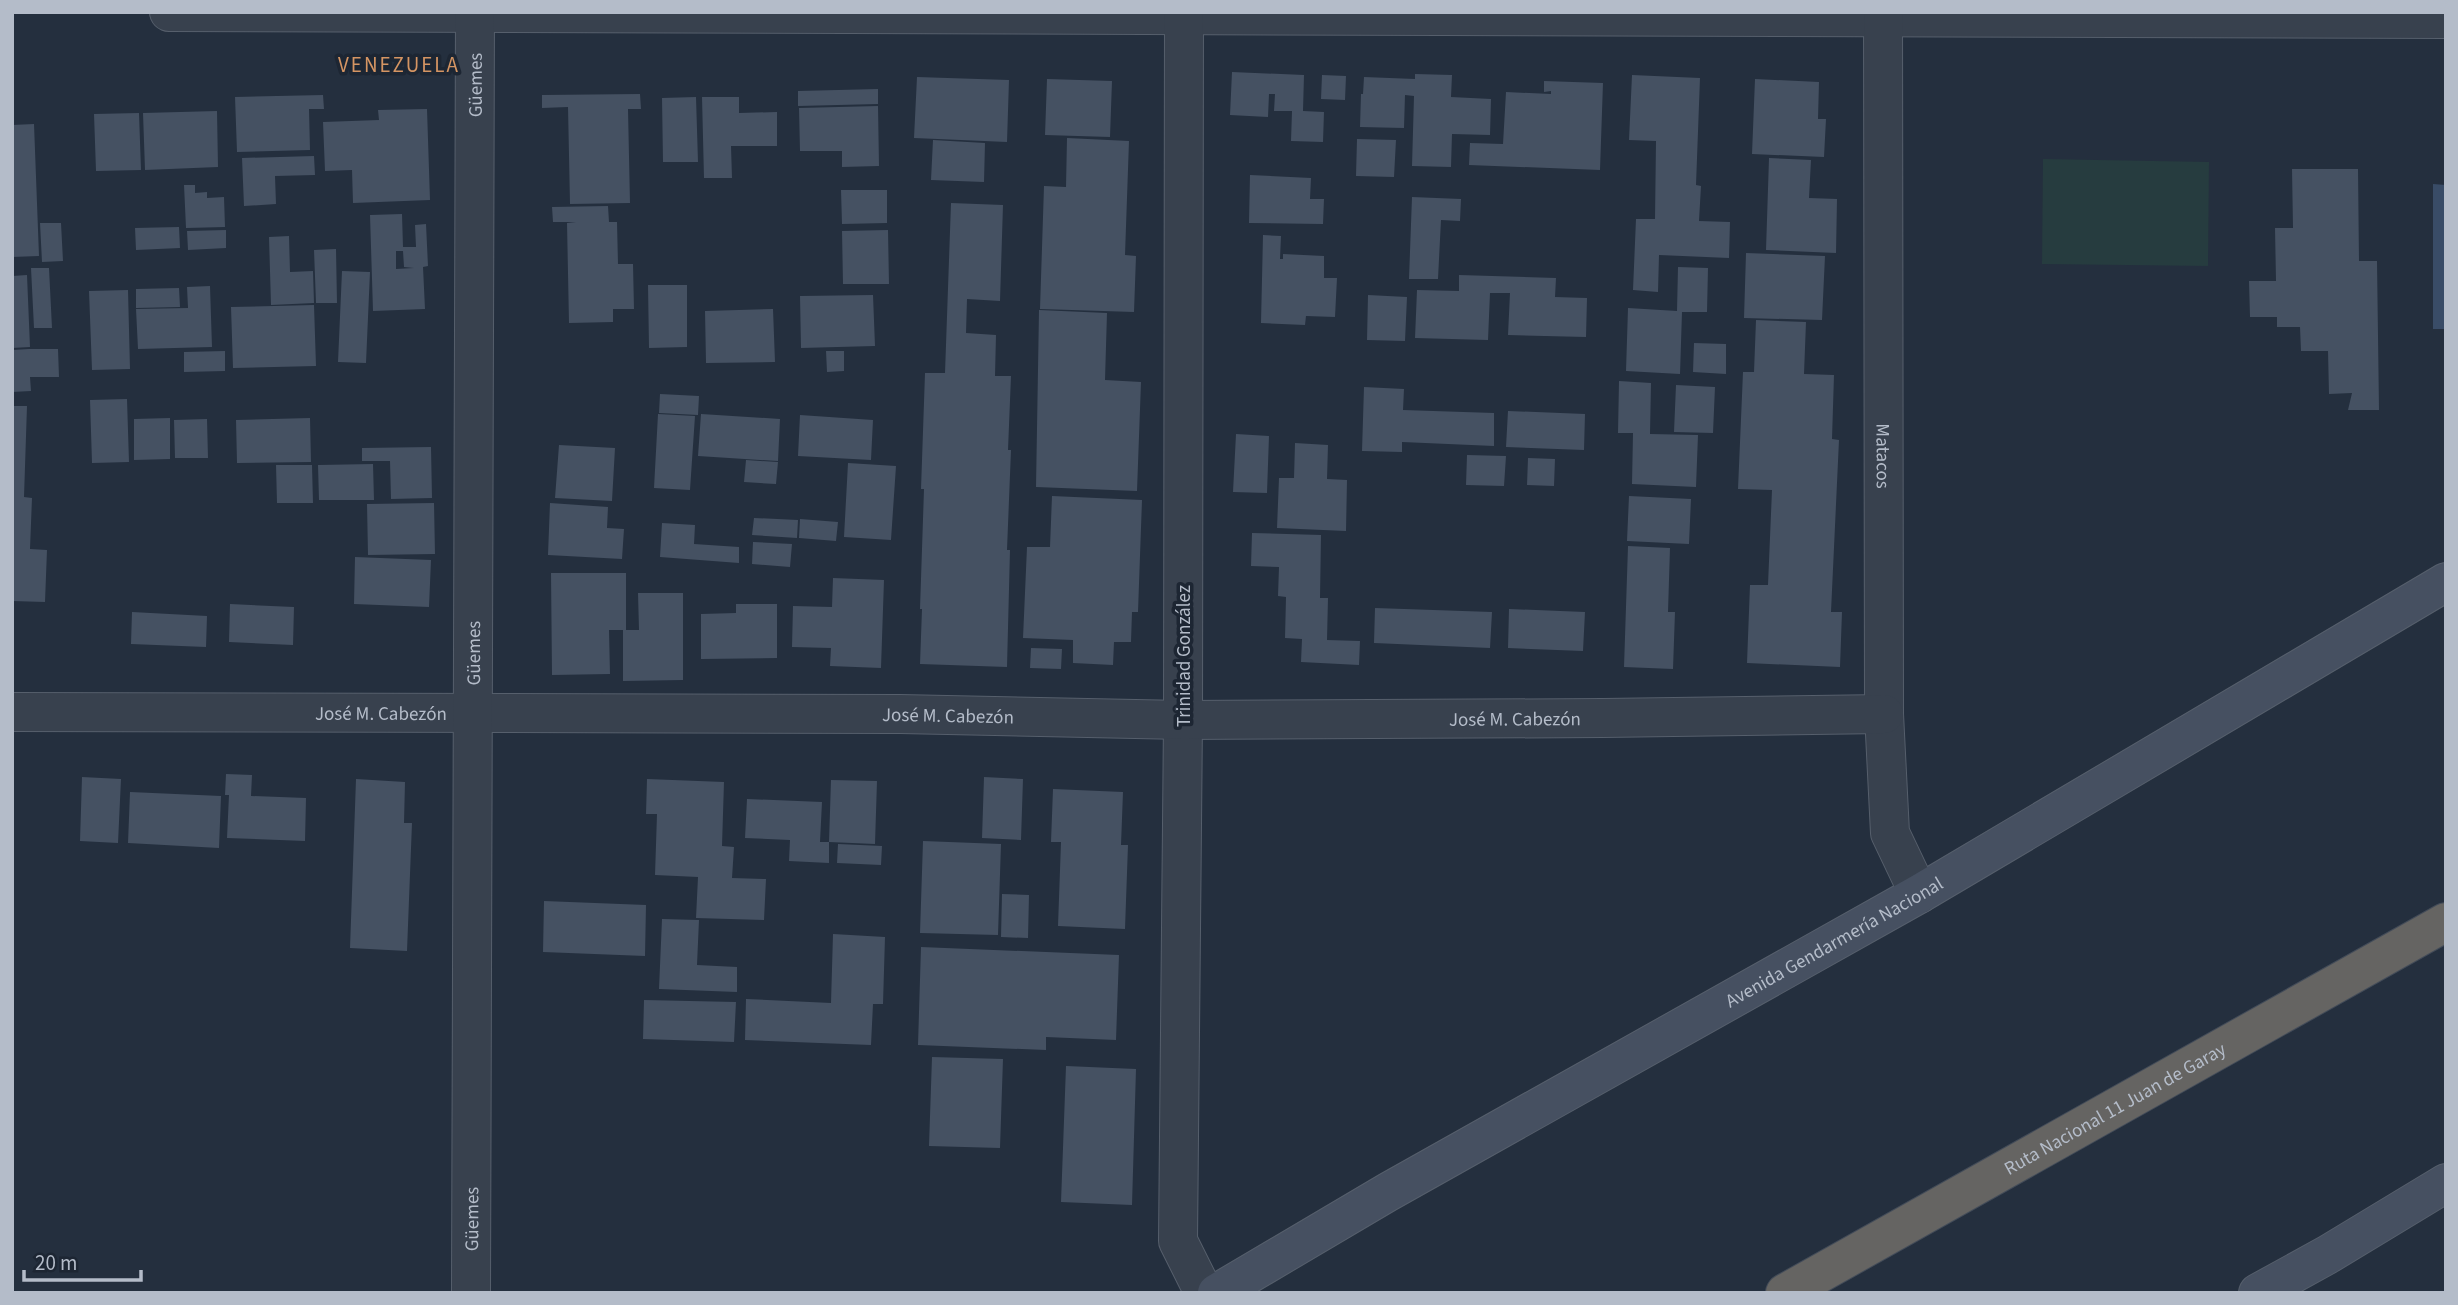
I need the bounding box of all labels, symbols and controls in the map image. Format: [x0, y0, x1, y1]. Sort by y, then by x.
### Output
district label: VENEZUELA [338, 50, 460, 80]
street label: Güemes [463, 53, 490, 117]
street label: Matacos [1869, 423, 1896, 489]
street label: Trinidad González [1171, 585, 1198, 727]
street label: Güemes [461, 621, 488, 685]
street label: José M. Cabezón [315, 701, 447, 728]
street label: José M. Cabezón [882, 702, 1014, 731]
street label: José M. Cabezón [1449, 706, 1581, 734]
street label: Avenida Gendarmería Nacional [1721, 871, 1949, 1015]
street label: Ruta Nacional 11 Juan de Garay [2000, 1036, 2231, 1182]
street label: Güemes [459, 1187, 486, 1251]
scale bar [24, 1238, 142, 1282]
text: 20 m [35, 1248, 77, 1278]

